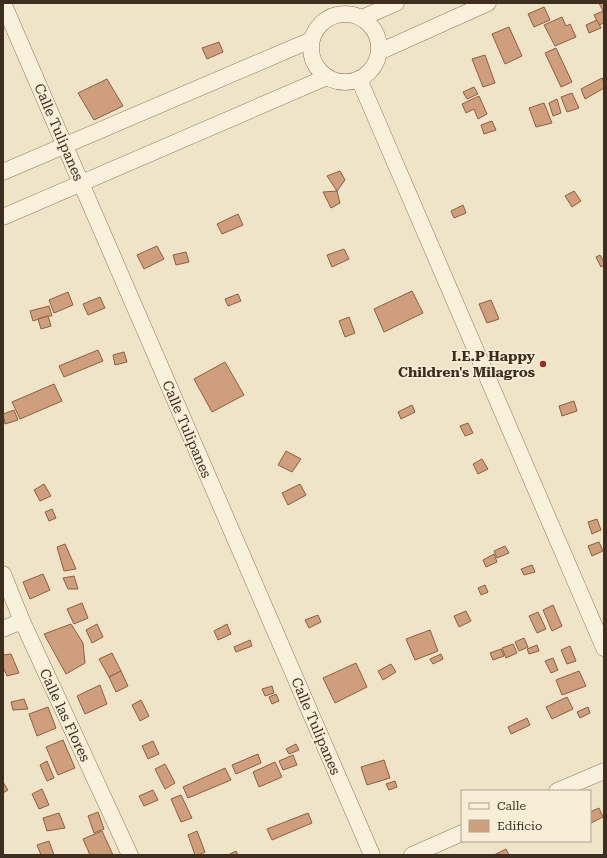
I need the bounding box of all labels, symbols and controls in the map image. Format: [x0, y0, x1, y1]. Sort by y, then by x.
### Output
street label: Calle Tulipanes [31, 81, 87, 183]
place label: I.E.P Happy Children's Milagros [398, 348, 536, 380]
marker: I.E.P Happy Children's Milagros [538, 359, 548, 369]
street label: Calle Tulipanes [159, 378, 215, 480]
street label: Calle las Flores [36, 666, 94, 764]
street label: Calle Tulipanes [288, 675, 344, 777]
legend [461, 790, 591, 842]
text: Calle [497, 799, 527, 813]
text: Edificio [497, 819, 542, 833]

